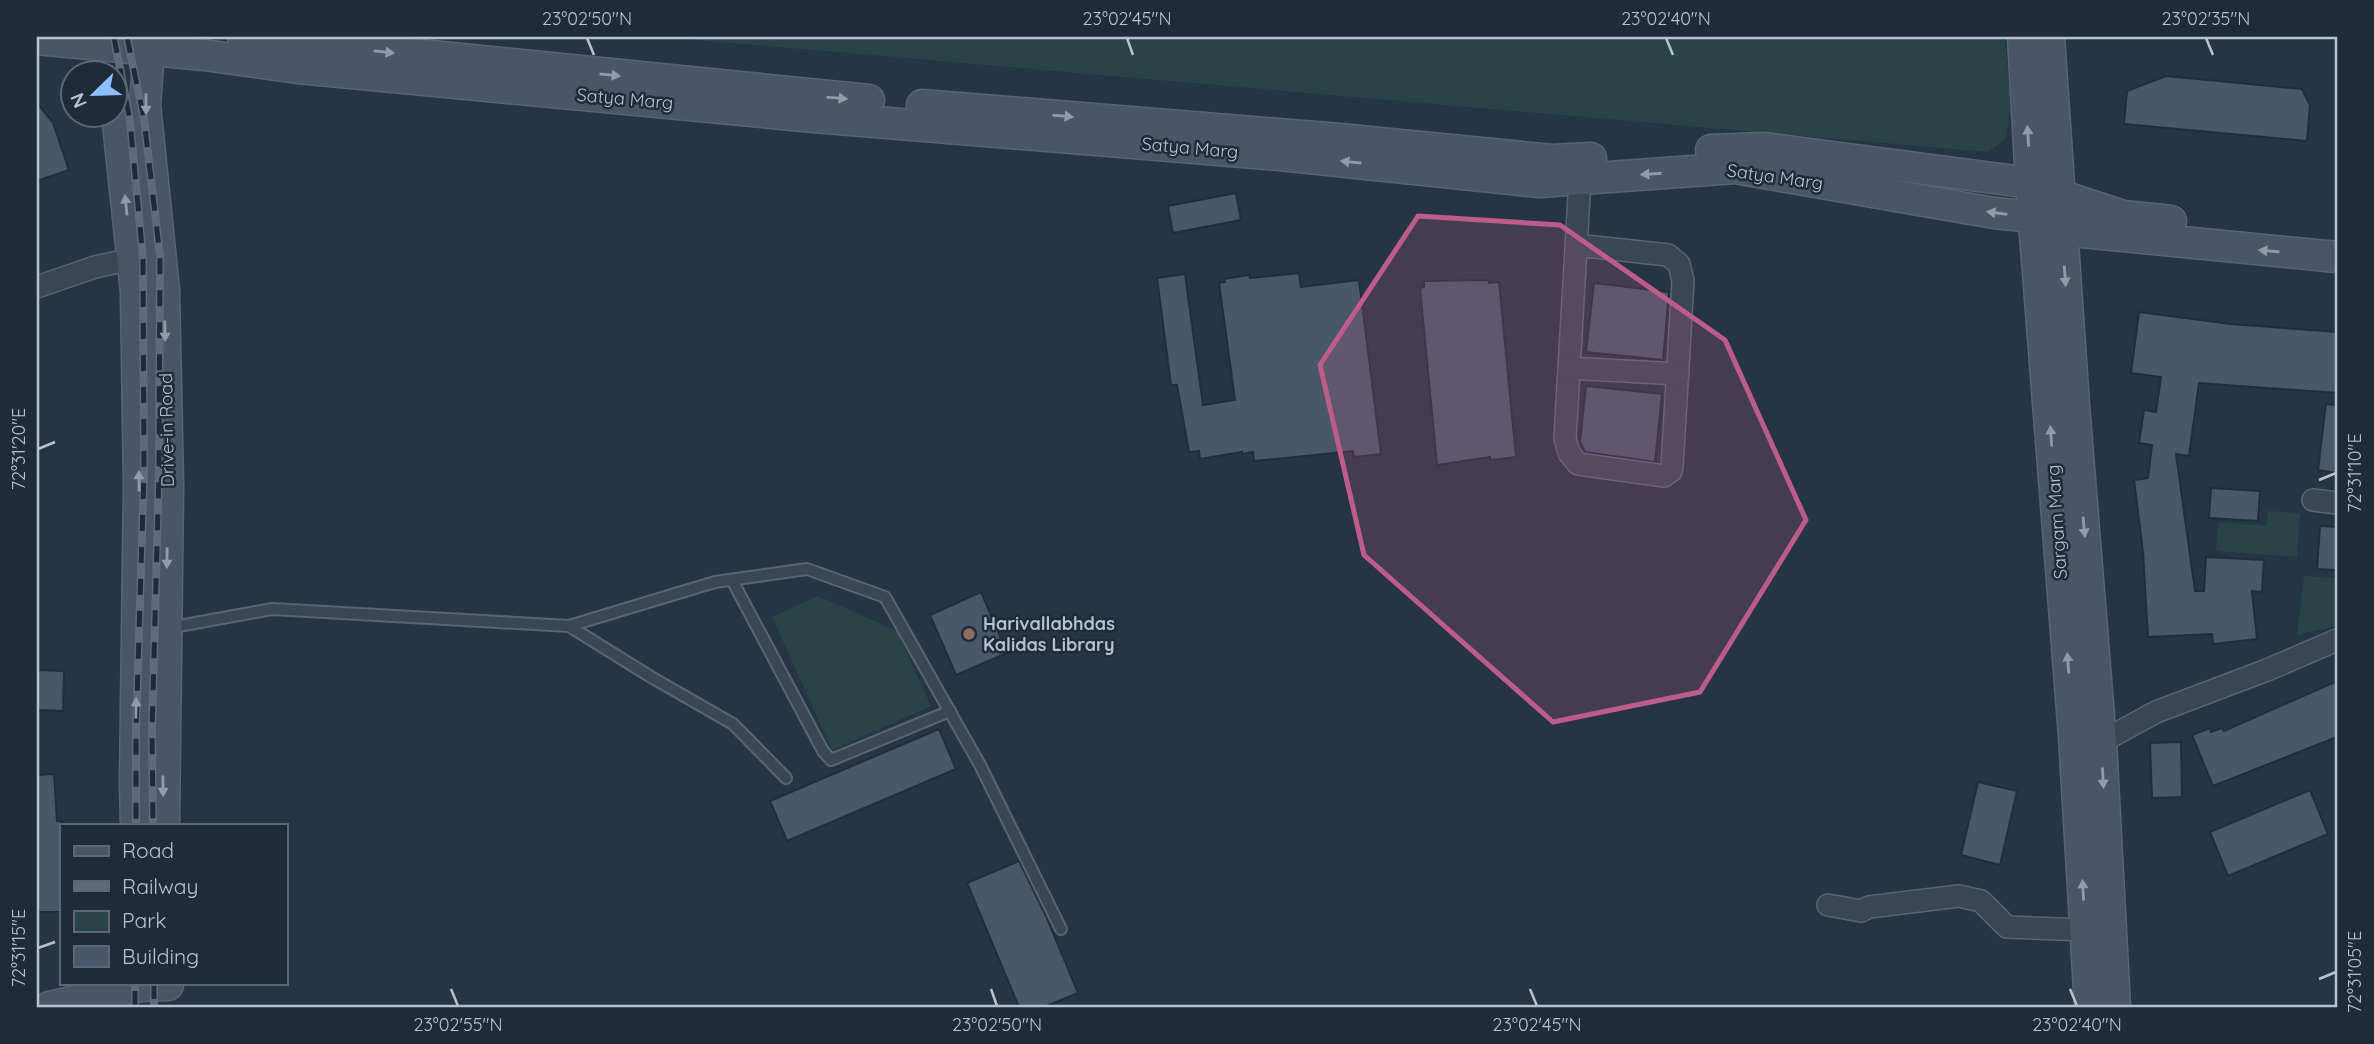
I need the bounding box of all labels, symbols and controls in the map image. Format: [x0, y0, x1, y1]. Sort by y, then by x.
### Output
text: 23°02'50"N [542, 7, 632, 30]
text: 23°02'45"N [1083, 7, 1171, 30]
text: 23°02'40"N [1621, 7, 1711, 30]
text: 23°02'35"N [2162, 7, 2250, 30]
one-way arrow [373, 47, 395, 58]
north arrow [60, 60, 130, 130]
one-way arrow [599, 70, 621, 81]
street label: Satya Marg [576, 83, 674, 114]
text: N [65, 90, 92, 112]
one-way arrow [826, 93, 848, 104]
one-way arrow [140, 94, 152, 116]
one-way arrow [1053, 111, 1075, 122]
one-way arrow [2023, 125, 2034, 147]
street label: Satya Marg [1141, 132, 1239, 163]
one-way arrow [1340, 157, 1362, 168]
street label: Satya Marg [1726, 158, 1825, 195]
one-way arrow [1640, 169, 1662, 180]
one-way arrow [121, 193, 132, 215]
one-way arrow [1986, 207, 2008, 218]
one-way arrow [2258, 245, 2280, 256]
one-way arrow [2059, 265, 2070, 287]
one-way arrow [159, 320, 171, 342]
street label: Drive-in Road [154, 373, 179, 487]
text: 72°31'20"E [7, 408, 30, 490]
one-way arrow [2045, 425, 2056, 447]
text: 72°31'10"E [2343, 433, 2366, 513]
street label: Sargam Marg [2041, 464, 2072, 580]
one-way arrow [133, 469, 145, 491]
one-way arrow [2079, 516, 2090, 538]
one-way arrow [161, 548, 172, 570]
place label: Harivallabhdas Kalidas Library [983, 612, 1115, 656]
marker: Harivallabhdas Kalidas Library [961, 626, 977, 642]
one-way arrow [2062, 652, 2073, 674]
one-way arrow [130, 697, 142, 719]
one-way arrow [2098, 768, 2109, 790]
one-way arrow [157, 775, 169, 797]
legend [60, 824, 287, 984]
text: Road [122, 837, 174, 863]
text: Railway [122, 873, 198, 899]
one-way arrow [2077, 879, 2088, 901]
text: Park [122, 907, 166, 933]
text: 72°31'15"E [7, 909, 30, 987]
text: 72°31'05"E [2343, 931, 2366, 1013]
text: Building [122, 943, 199, 969]
text: 23°02'55"N [413, 1013, 503, 1036]
text: 23°02'50"N [952, 1013, 1042, 1036]
text: 23°02'45"N [1493, 1013, 1581, 1036]
text: 23°02'40"N [2032, 1013, 2122, 1036]

